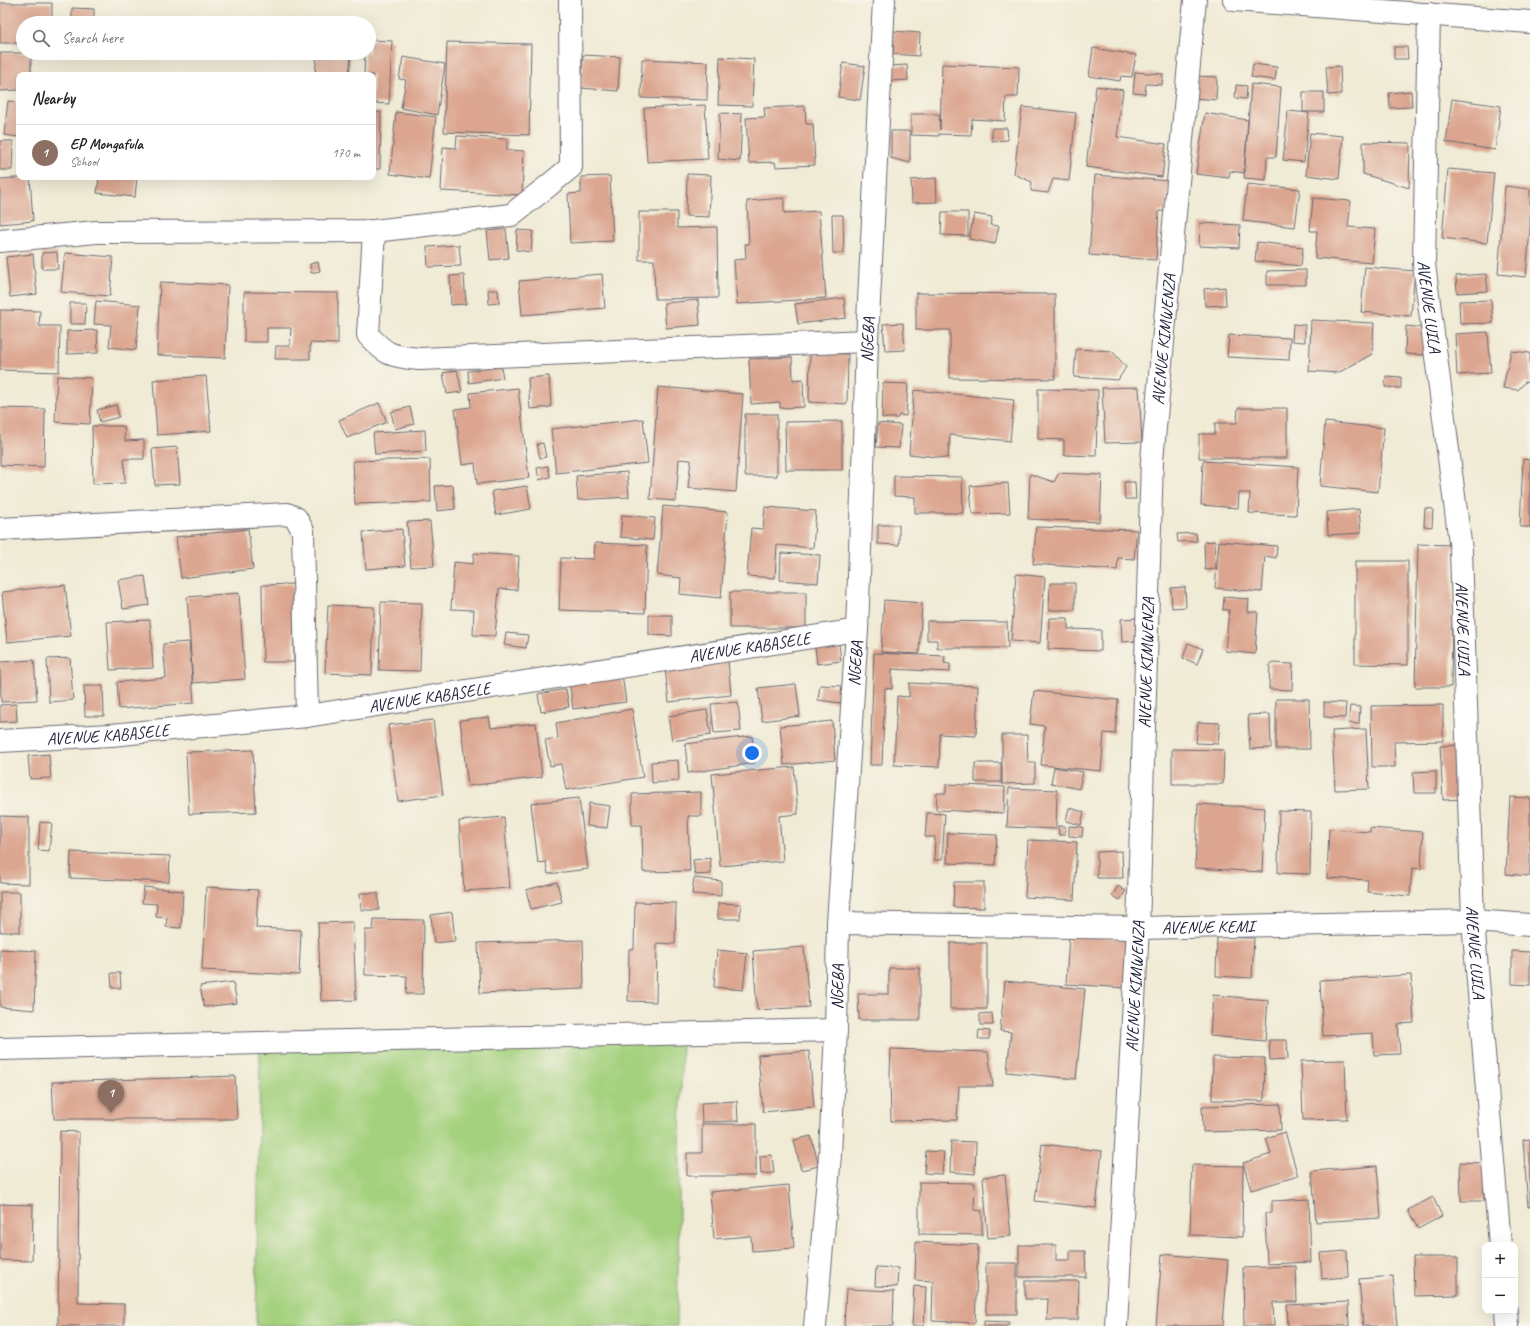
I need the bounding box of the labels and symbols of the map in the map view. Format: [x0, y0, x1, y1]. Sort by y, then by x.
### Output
street label: AVENUE LUILA [1413, 259, 1446, 356]
street label: AVENUE KIMWENZA [1147, 272, 1180, 405]
street label: NGEBA [856, 316, 879, 362]
street label: AVENUE LUILA [1451, 582, 1475, 677]
street label: AVENUE KIMWENZA [1134, 596, 1159, 728]
street label: AVENUE KABASELE [687, 627, 814, 667]
street label: NGEBA [843, 640, 867, 686]
street label: AVENUE KABASELE [367, 677, 494, 717]
street label: AVENUE KABASELE [46, 719, 173, 749]
your location [742, 743, 762, 763]
street label: AVENUE LUILA [1462, 905, 1490, 1001]
street label: AVENUE KEMI [1162, 916, 1258, 939]
street label: AVENUE KIMWENZA [1121, 920, 1149, 1052]
street label: NGEBA [826, 964, 848, 1009]
pin: 1 [98, 1080, 124, 1113]

